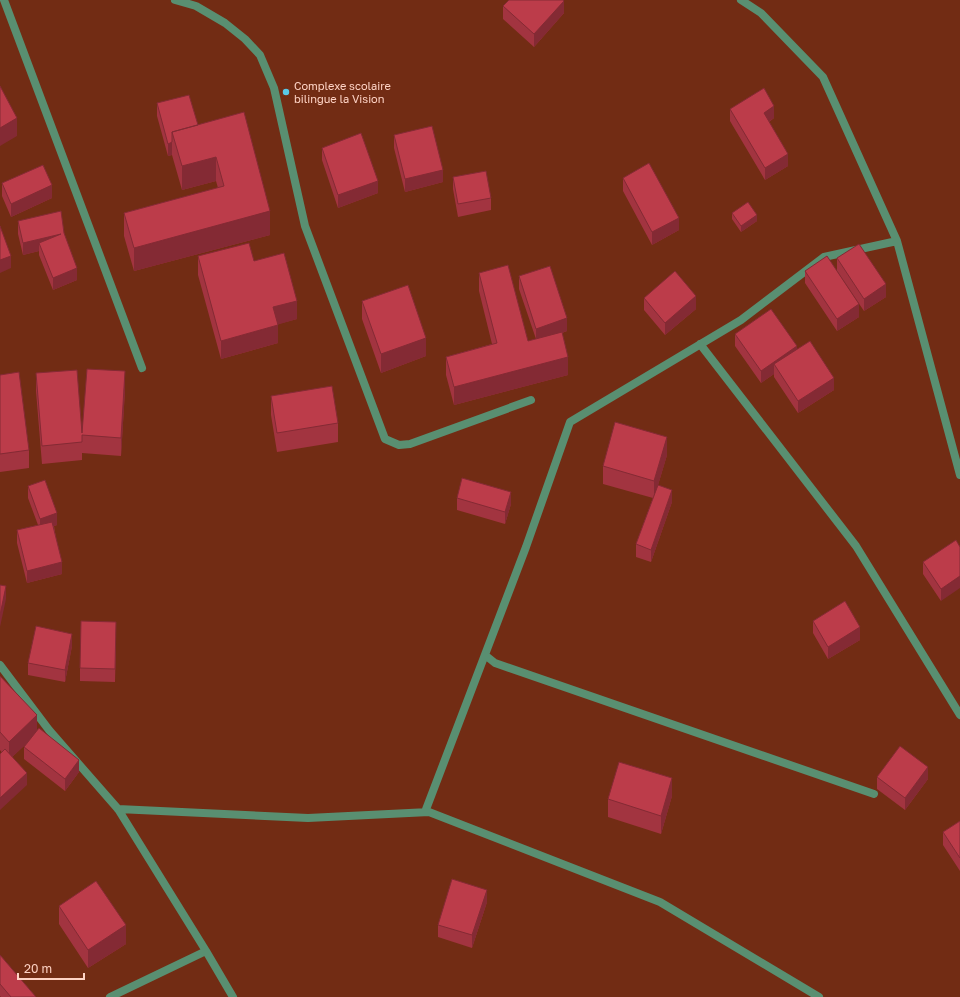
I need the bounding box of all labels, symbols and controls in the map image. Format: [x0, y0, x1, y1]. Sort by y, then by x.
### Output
place label: Complexe scolaire bilingue la Vision [294, 79, 391, 105]
marker: Complexe scolaire bilingue la Vision [281, 87, 291, 97]
scale bar [18, 955, 84, 981]
text: 20 m [24, 961, 52, 976]

